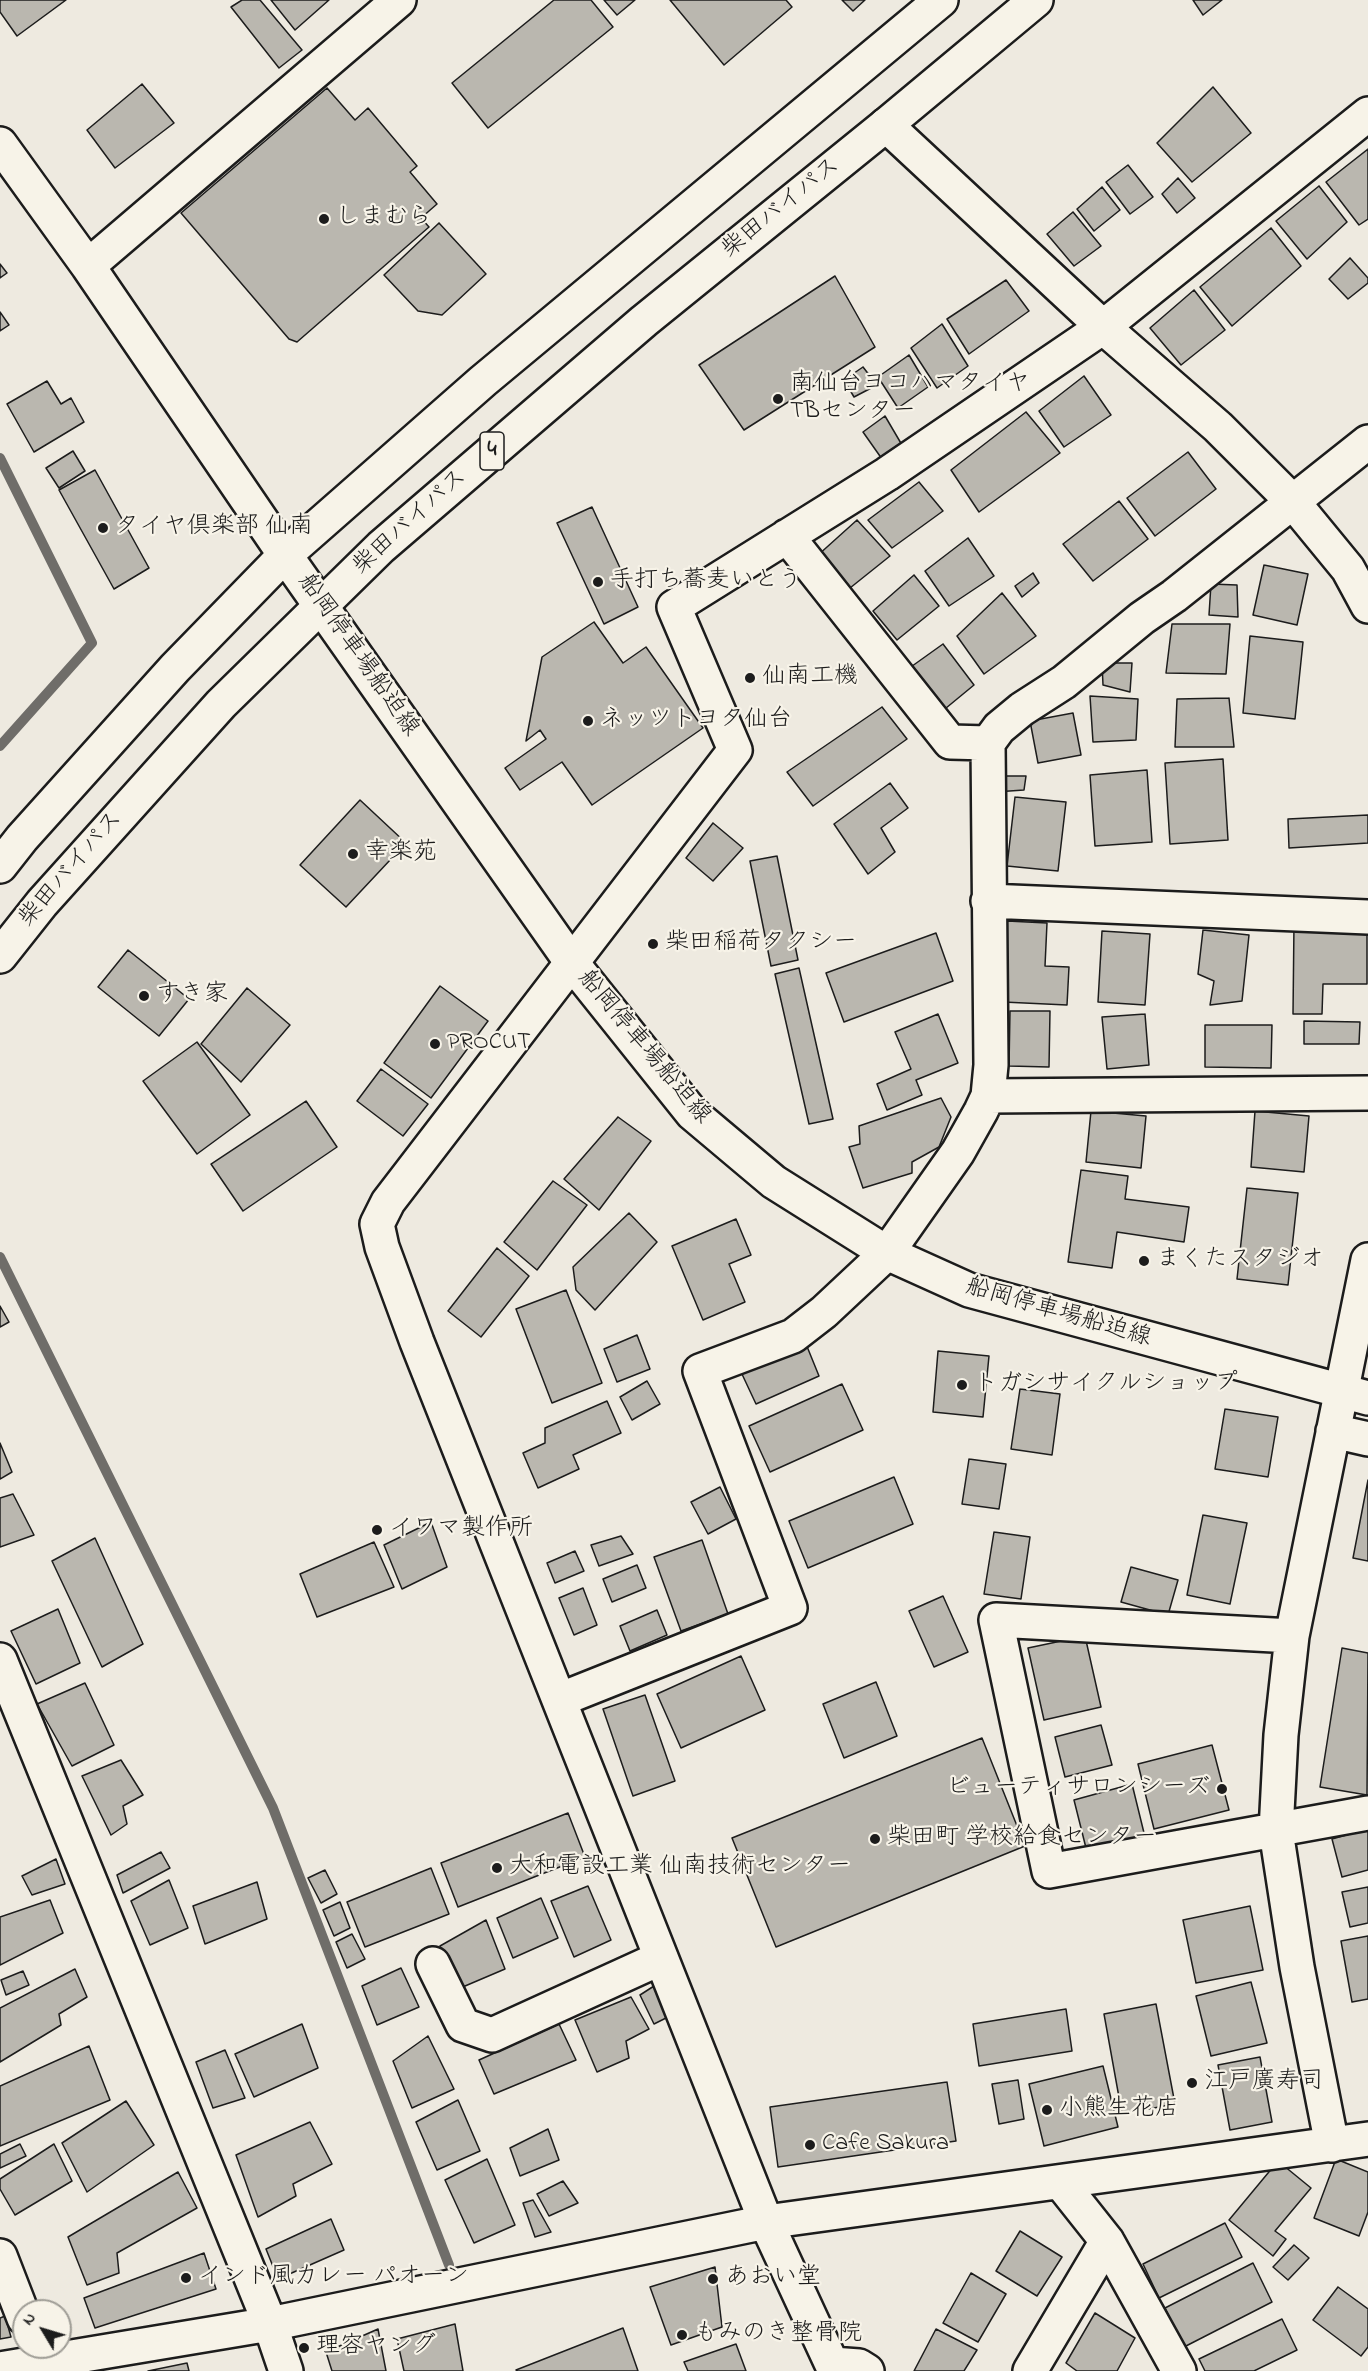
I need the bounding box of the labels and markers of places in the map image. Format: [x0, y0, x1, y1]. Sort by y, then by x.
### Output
place label: しまむら [336, 205, 432, 233]
marker: しまむら [317, 212, 331, 226]
place label: 南仙台ヨコハマタイヤ TBセンター [790, 371, 1030, 427]
marker: 南仙台ヨコハマタイヤ TBセンター [771, 392, 785, 406]
place label: タイヤ倶楽部 仙南 [115, 514, 313, 542]
marker: タイヤ倶楽部 仙南 [96, 521, 110, 535]
place label: 手打ち蕎麦いとう [610, 568, 802, 596]
marker: 手打ち蕎麦いとう [591, 575, 605, 589]
place label: 仙南工機 [762, 664, 858, 692]
marker: 仙南工機 [743, 671, 757, 685]
place label: ネッツトヨタ仙台 [600, 707, 792, 735]
marker: ネッツトヨタ仙台 [581, 714, 595, 728]
place label: 幸楽苑 [365, 840, 437, 868]
marker: 幸楽苑 [346, 847, 360, 861]
place label: 柴田稲荷タクシー [665, 930, 857, 958]
marker: 柴田稲荷タクシー [646, 937, 660, 951]
place label: すき家 [156, 982, 228, 1010]
marker: すき家 [137, 989, 151, 1003]
place label: PROCUT [447, 1030, 531, 1058]
marker: PROCUT [428, 1037, 442, 1051]
place label: まくたスタジオ [1156, 1247, 1324, 1275]
marker: まくたスタジオ [1137, 1254, 1151, 1268]
place label: トガシサイクルショップ [974, 1371, 1238, 1399]
marker: トガシサイクルショップ [955, 1378, 969, 1392]
place label: イワマ製作所 [389, 1516, 533, 1544]
marker: イワマ製作所 [370, 1523, 384, 1537]
place label: ビューティサロンシーズ [946, 1775, 1210, 1803]
marker: ビューティサロンシーズ [1215, 1782, 1229, 1796]
place label: 柴田町 学校給食センター [887, 1825, 1157, 1853]
marker: 柴田町 学校給食センター [868, 1832, 882, 1846]
place label: 大和電設工業 仙南技術センター [509, 1854, 851, 1882]
marker: 大和電設工業 仙南技術センター [490, 1861, 504, 1875]
place label: 江戸廣寿司 [1204, 2069, 1324, 2097]
marker: 江戸廣寿司 [1185, 2076, 1199, 2090]
place label: 小熊生花店 [1059, 2096, 1179, 2124]
marker: 小熊生花店 [1040, 2103, 1054, 2117]
place label: Cafe Sakura [822, 2131, 949, 2159]
marker: Cafe Sakura [803, 2138, 817, 2152]
place label: インド風カレー パオーン [198, 2264, 469, 2292]
place label: あおい堂 [725, 2265, 821, 2293]
marker: インド風カレー パオーン [179, 2271, 193, 2285]
marker: あおい堂 [706, 2272, 720, 2286]
place label: もみのき整骨院 [694, 2321, 862, 2349]
marker: もみのき整骨院 [675, 2328, 689, 2342]
place label: 理容ヤング [316, 2334, 436, 2362]
marker: 理容ヤング [297, 2341, 311, 2355]

